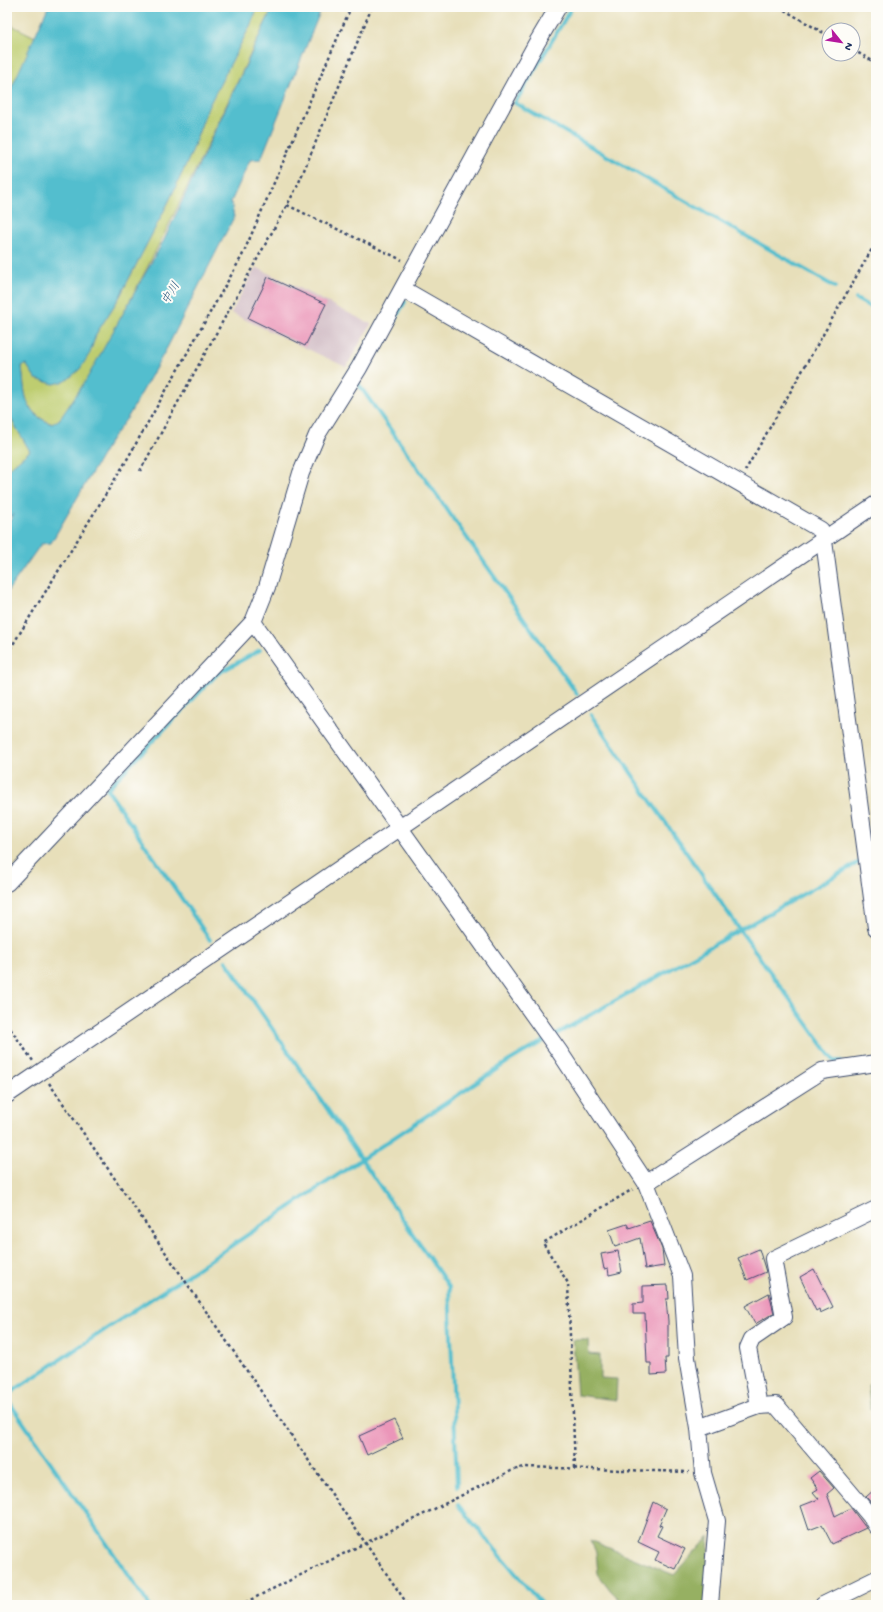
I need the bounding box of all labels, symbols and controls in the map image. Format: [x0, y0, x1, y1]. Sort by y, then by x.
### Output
north arrow [821, 22, 861, 62]
text: N [841, 40, 855, 52]
water label: 中川 [159, 280, 184, 308]

